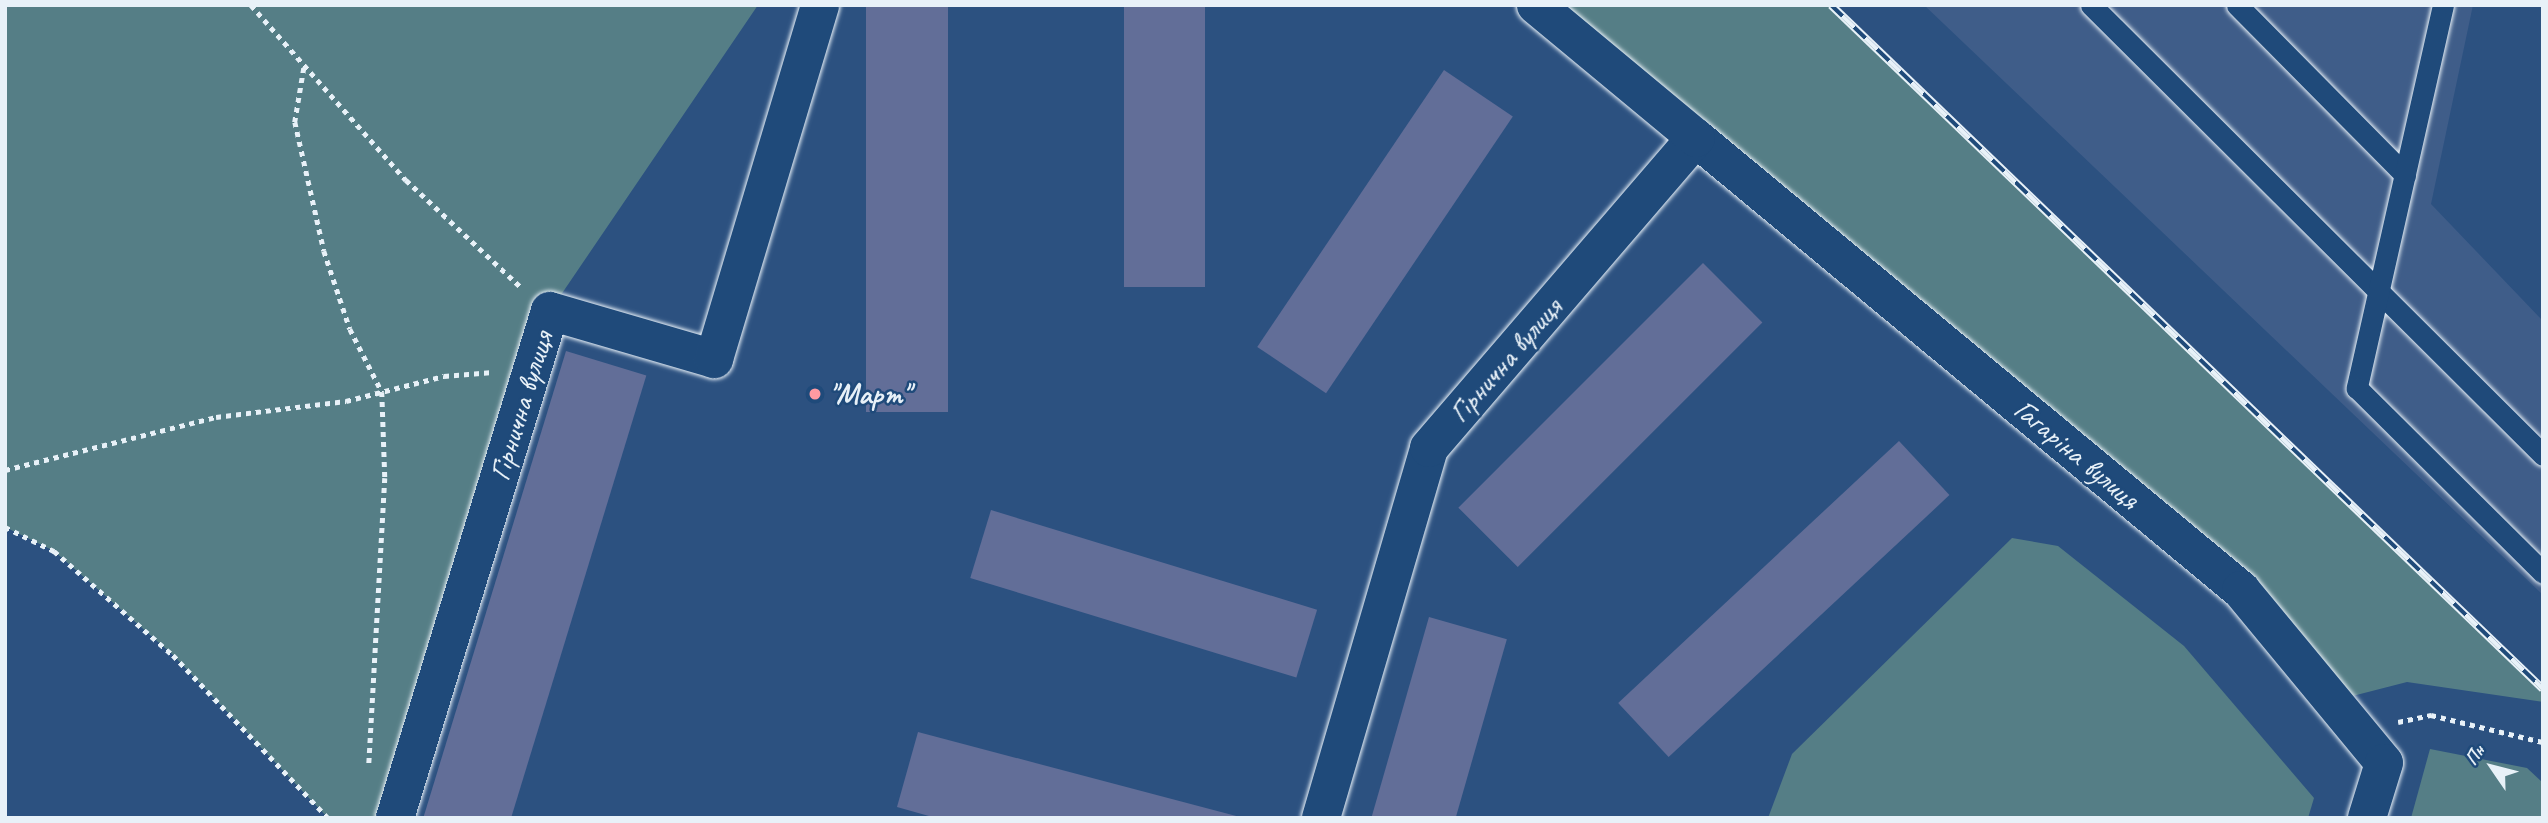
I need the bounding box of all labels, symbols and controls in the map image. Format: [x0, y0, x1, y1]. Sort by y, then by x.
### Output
street label: Гірнична вулиця [1440, 289, 1570, 431]
street label: Гірнична вулиця [481, 326, 561, 486]
place label: "Март" [829, 376, 909, 412]
marker: "Март" [807, 386, 823, 402]
street label: Гагаріна вулиця [2006, 391, 2148, 517]
north arrow [2457, 732, 2527, 802]
text: Пн [2459, 740, 2490, 770]

